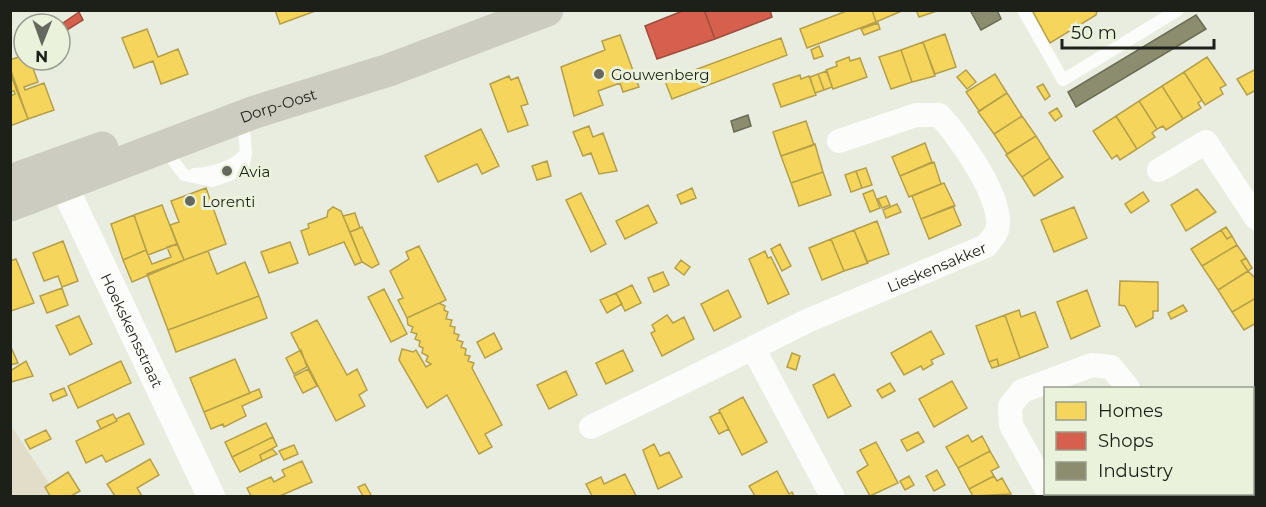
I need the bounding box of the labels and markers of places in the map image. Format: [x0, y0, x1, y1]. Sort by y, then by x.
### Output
place label: Gouwenberg [611, 65, 710, 84]
marker: Gouwenberg [592, 67, 606, 81]
place label: Avia [239, 162, 270, 181]
marker: Avia [220, 164, 234, 178]
place label: Lorenti [202, 192, 255, 211]
marker: Lorenti [183, 194, 197, 208]

